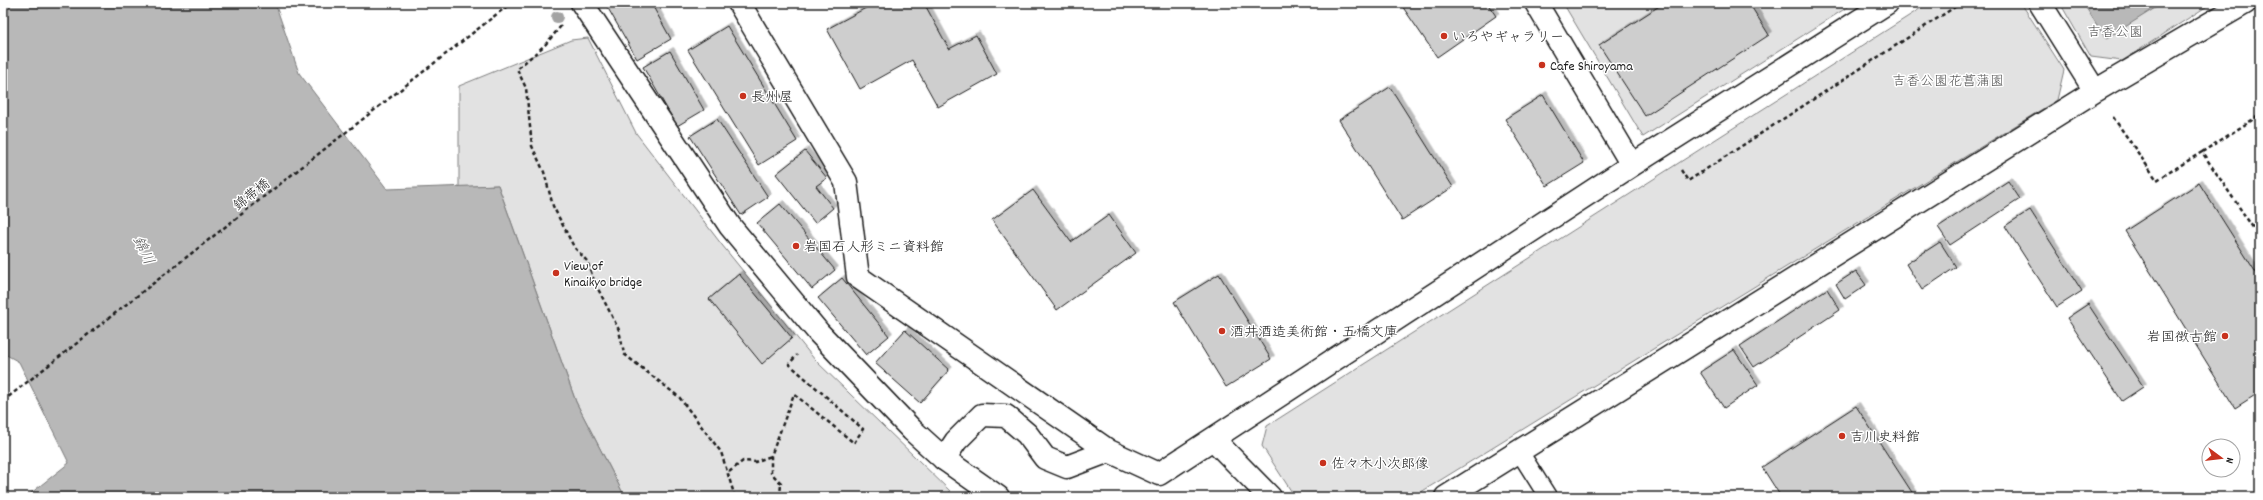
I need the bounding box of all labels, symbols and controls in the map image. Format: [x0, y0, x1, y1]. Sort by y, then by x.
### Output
park label: 吉香公園 [2087, 23, 2143, 43]
place label: いろやギャラリー [1452, 28, 1564, 48]
marker: いろやギャラリー [1439, 31, 1449, 41]
place label: Cafe Shiroyama [1550, 57, 1633, 77]
marker: Cafe Shiroyama [1537, 60, 1547, 70]
park label: 吉香公園花菖蒲園 [1892, 72, 2004, 92]
place label: 長州屋 [751, 88, 793, 108]
marker: 長州屋 [738, 91, 748, 101]
street label: 錦帯橋 [230, 175, 275, 216]
water label: 錦川 [126, 233, 159, 269]
place label: 岩国石人形ミニ資料館 [804, 238, 944, 258]
marker: 岩国石人形ミニ資料館 [791, 241, 801, 251]
place label: View of Kinaikyo bridge [564, 257, 642, 293]
marker: View of Kinaikyo bridge [551, 268, 561, 278]
place label: 酒井酒造美術館・五橋文庫 [1230, 323, 1398, 343]
marker: 酒井酒造美術館・五橋文庫 [1217, 326, 1227, 336]
place label: 岩国徴古館 [2147, 328, 2217, 348]
marker: 岩国徴古館 [2220, 331, 2230, 341]
place label: 吉川史料館 [1850, 428, 1920, 448]
marker: 吉川史料館 [1837, 431, 1847, 441]
north arrow [2201, 438, 2241, 478]
place label: 佐々木小次郎像 [1331, 455, 1429, 475]
text: N [2220, 455, 2237, 465]
marker: 佐々木小次郎像 [1318, 458, 1328, 468]

